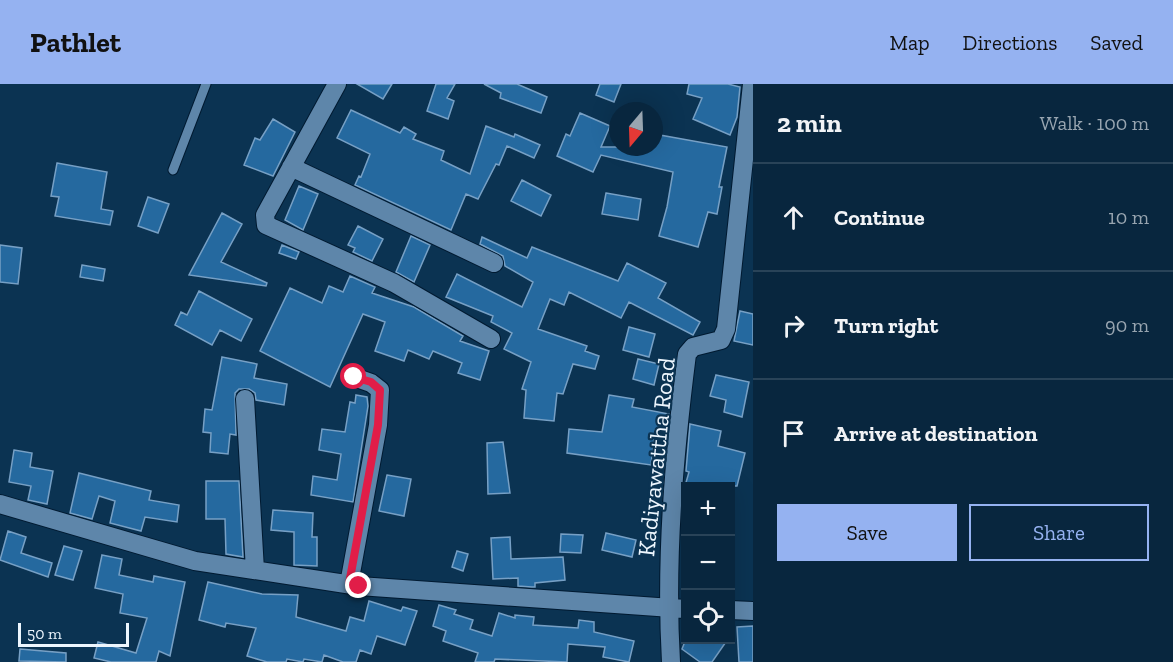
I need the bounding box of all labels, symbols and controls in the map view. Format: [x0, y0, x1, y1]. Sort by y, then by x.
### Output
text: Pathlet [30, 26, 121, 59]
text: Map [890, 30, 930, 55]
text: Directions [963, 30, 1057, 55]
text: Saved [1090, 30, 1143, 55]
north arrow [609, 102, 663, 156]
text: 2 min [777, 107, 842, 139]
text: Walk · 100 m [1040, 111, 1149, 135]
icon: ahead [777, 201, 810, 234]
text: Continue [834, 204, 925, 231]
text: 10 m [1108, 205, 1149, 229]
icon: right [777, 309, 810, 342]
text: Turn right [834, 312, 938, 339]
text: 90 m [1105, 313, 1149, 337]
street label: Kadiyawattha Road [631, 356, 681, 558]
route start [340, 363, 366, 389]
icon: arrive [777, 417, 810, 450]
text: Arrive at destination [834, 420, 1037, 447]
map controls [681, 482, 735, 644]
button: + [681, 482, 735, 536]
button: Save [777, 504, 957, 561]
button: Share [969, 504, 1149, 561]
button: − [681, 536, 735, 590]
route end [345, 572, 371, 598]
button: locate [681, 590, 735, 644]
scale bar [18, 620, 129, 648]
text: 50 m [27, 624, 62, 643]

